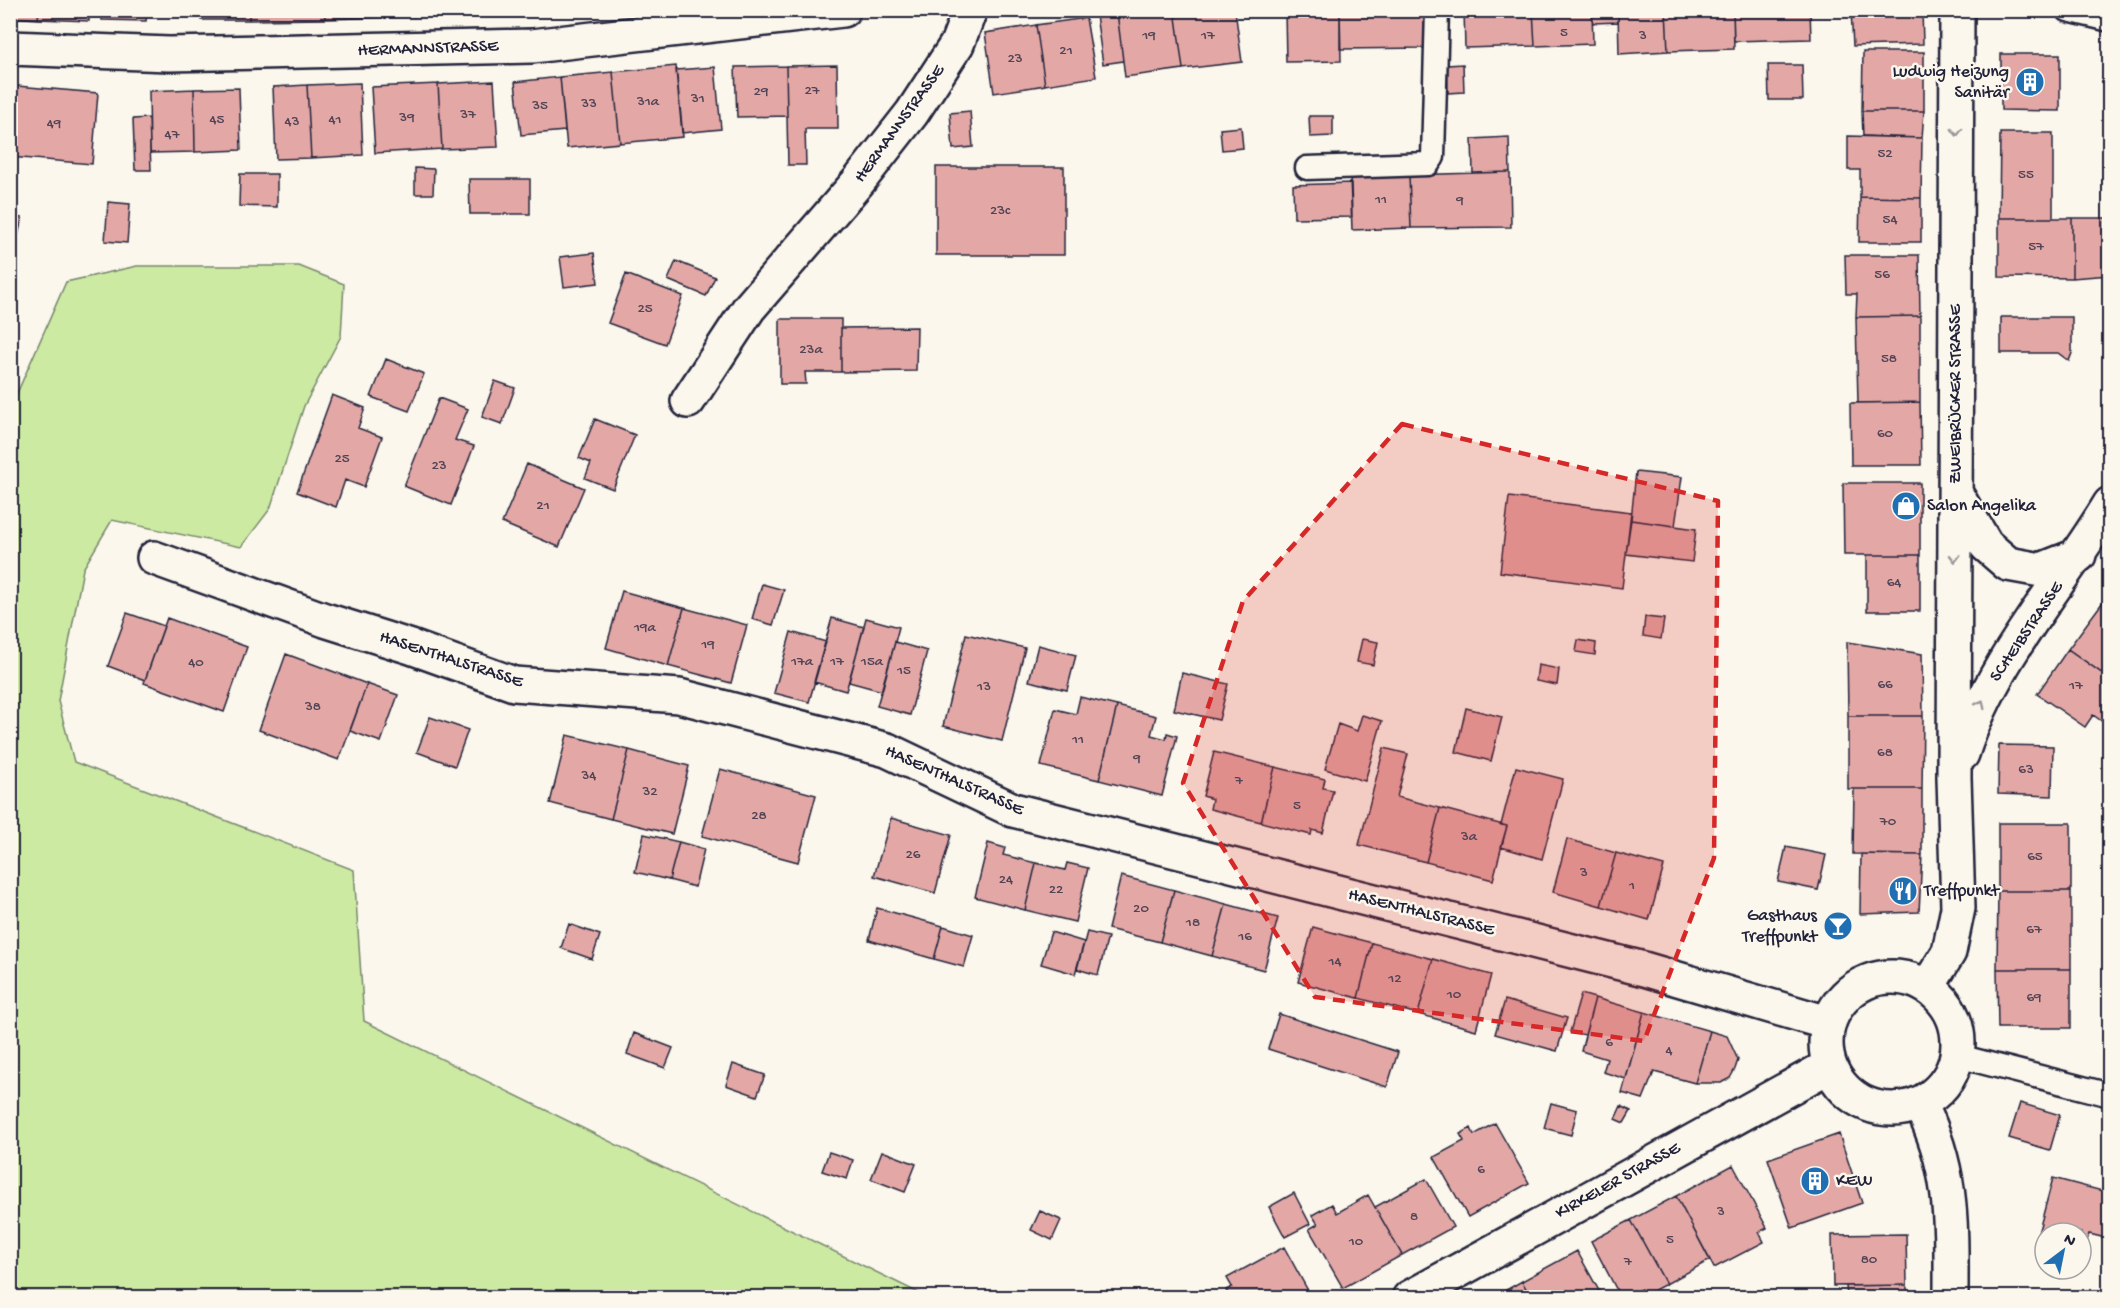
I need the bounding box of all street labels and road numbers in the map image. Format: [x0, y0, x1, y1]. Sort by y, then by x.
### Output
street label: HERMANNSTRASSE [357, 36, 499, 62]
street label: HERMANNSTRASSE [850, 60, 950, 187]
street label: ZWEIBRÜCKER STRASSE [1946, 304, 1967, 484]
street label: SCHEIBSTRASSE [1986, 577, 2069, 686]
street label: HASENTHALSTRASSE [376, 627, 526, 693]
street label: HASENTHALSTRASSE [881, 741, 1027, 821]
street label: HASENTHALSTRASSE [1346, 885, 1497, 942]
street label: KIRKELER STRASSE [1552, 1138, 1685, 1224]

